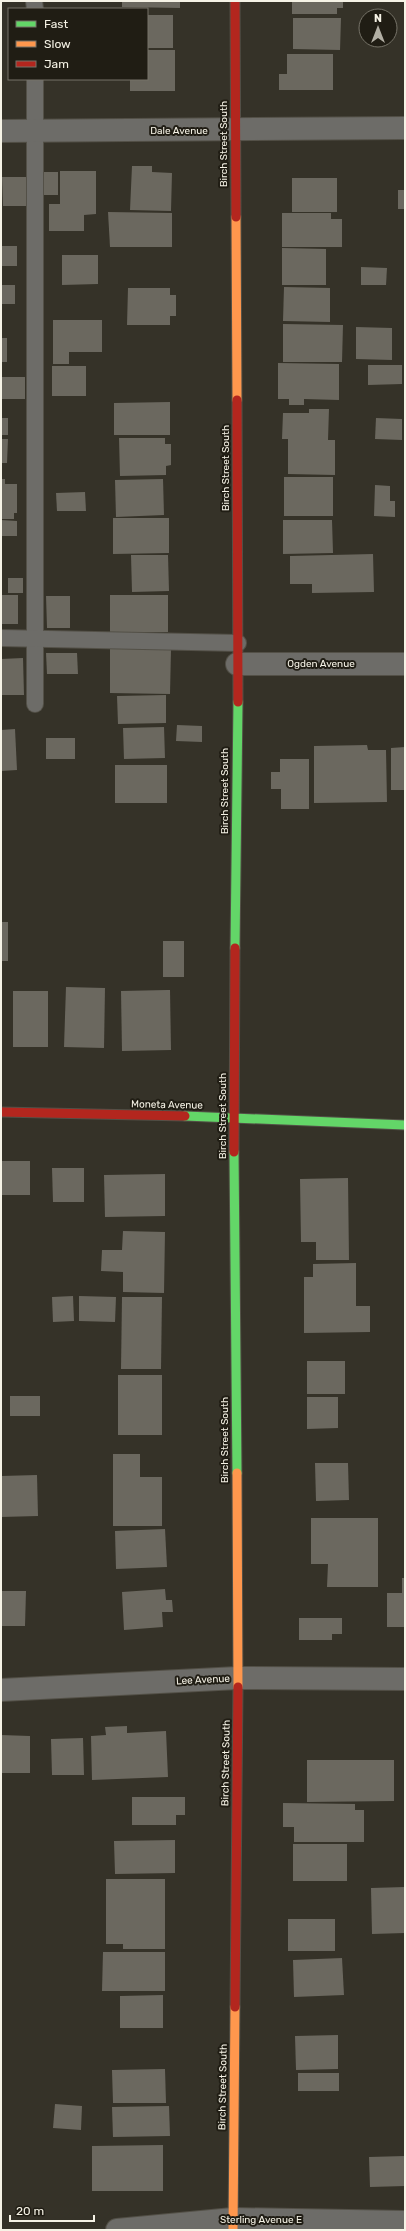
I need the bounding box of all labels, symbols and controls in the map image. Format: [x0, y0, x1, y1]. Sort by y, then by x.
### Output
legend [8, 8, 148, 80]
north arrow [358, 8, 398, 48]
text: N [374, 12, 382, 25]
text: Fast [44, 17, 68, 31]
text: Slow [44, 37, 71, 51]
text: Jam [44, 57, 69, 71]
street label: Birch Street South [218, 101, 230, 187]
street label: Dale Avenue [150, 125, 208, 137]
street label: Birch Street South [220, 425, 232, 511]
street label: Ogden Avenue [287, 658, 355, 670]
street label: Birch Street South [219, 748, 231, 834]
street label: Birch Street South [217, 1073, 229, 1159]
street label: Moneta Avenue [131, 1098, 203, 1112]
street label: Birch Street South [219, 1397, 231, 1483]
street label: Lee Avenue [176, 1673, 231, 1687]
street label: Birch Street South [219, 1720, 233, 1806]
street label: Birch Street South [216, 2044, 230, 2130]
scale bar [10, 2197, 94, 2223]
text: 20 m [16, 2204, 44, 2218]
street label: Sterling Avenue E [220, 2214, 302, 2226]

